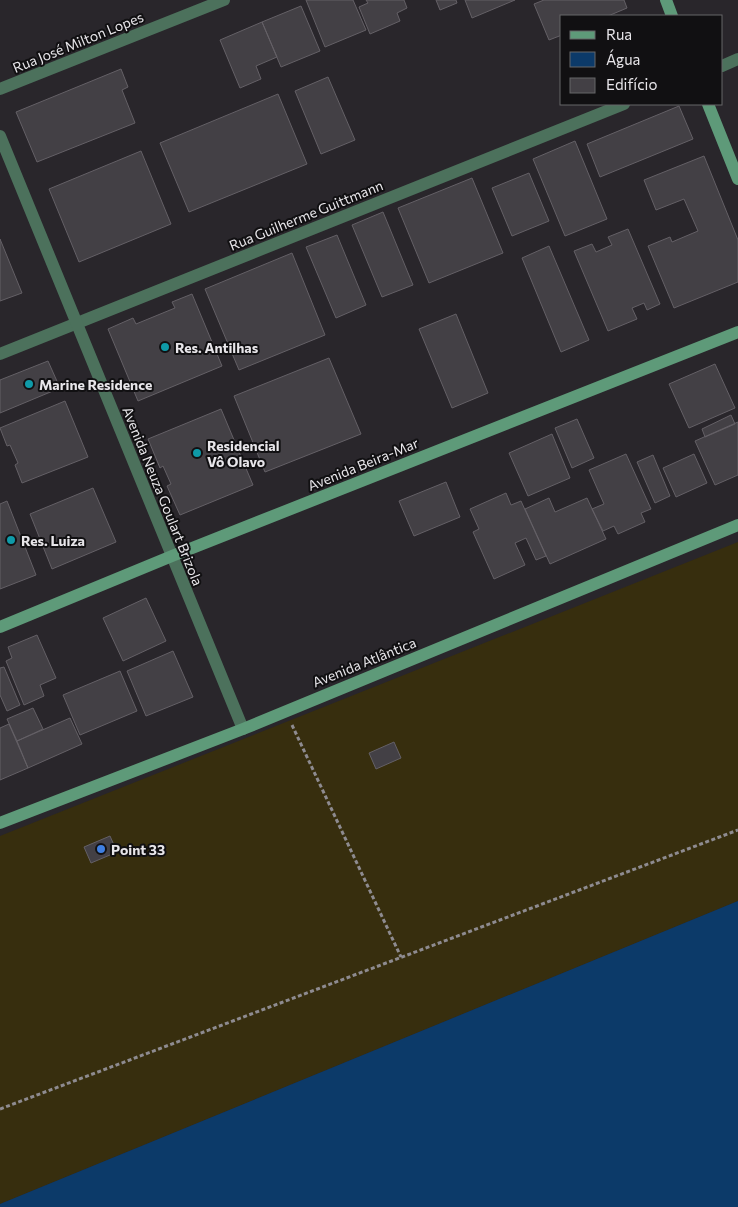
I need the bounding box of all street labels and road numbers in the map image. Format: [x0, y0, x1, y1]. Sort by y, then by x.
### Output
street label: Rua José Milton Lopes [10, 8, 146, 76]
street label: Rua Guilherme Guittmann [227, 176, 385, 254]
street label: Avenida Neuza Goulart Brizola [119, 404, 207, 588]
street label: Avenida Beira-Mar [305, 434, 421, 494]
street label: Avenida Atlântica [310, 633, 418, 691]

